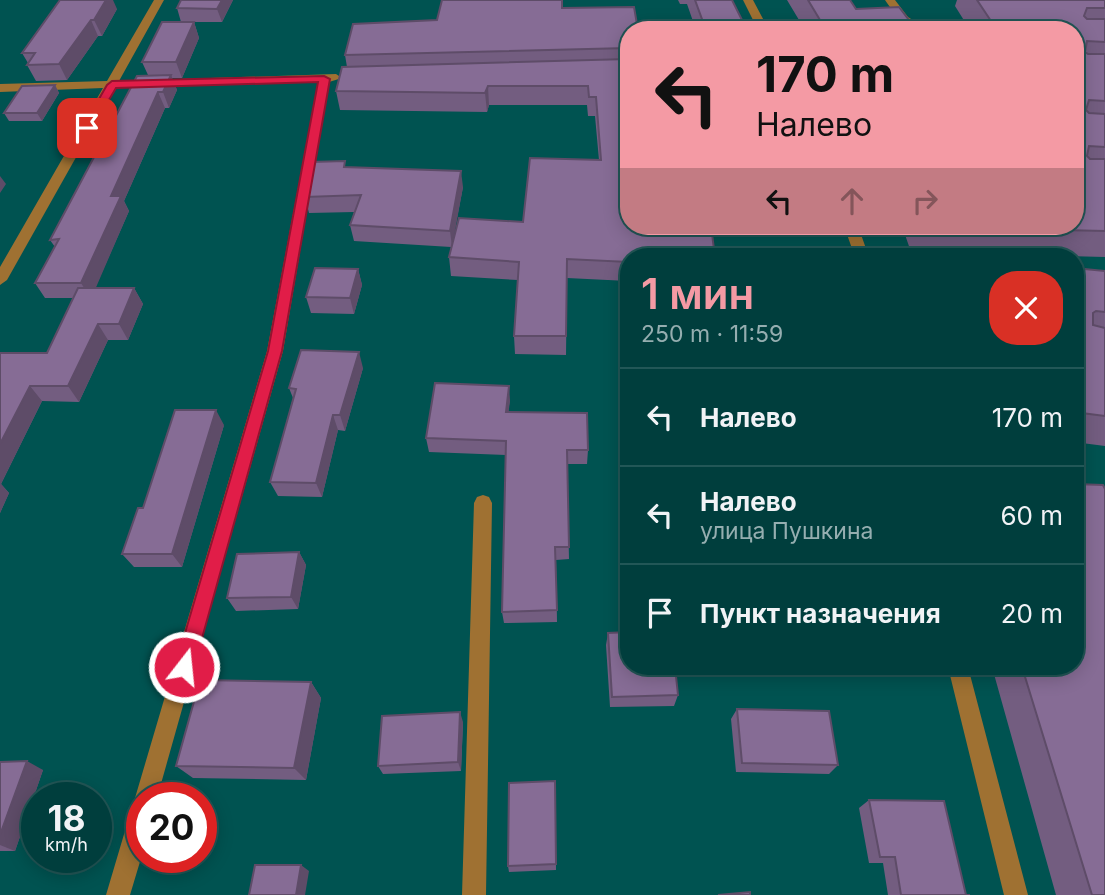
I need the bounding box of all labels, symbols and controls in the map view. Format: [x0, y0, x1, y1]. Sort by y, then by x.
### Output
text: 170 m [756, 45, 894, 104]
icon: left [641, 49, 732, 140]
pin [57, 98, 117, 158]
text: Налево [756, 105, 872, 144]
icon: arrive [68, 109, 106, 147]
icon: left [760, 182, 798, 220]
icon: ahead [833, 182, 871, 220]
icon: right [906, 182, 944, 220]
text: 1 мин [641, 268, 754, 319]
button: close [989, 271, 1063, 345]
text: 250 m · 11:59 [641, 320, 783, 348]
icon: left [641, 398, 679, 436]
text: Налево [700, 402, 797, 433]
text: 170 m [992, 402, 1063, 433]
text: Налево [700, 486, 797, 517]
icon: left [641, 496, 679, 534]
text: 60 m [1000, 500, 1063, 531]
text: улица Пушкина [700, 517, 873, 545]
icon: arrive [641, 594, 679, 632]
text: Пункт назначения [700, 598, 941, 629]
text: 20 m [1001, 598, 1063, 629]
position arrow [147, 630, 221, 704]
speed limit sign: 20 [126, 782, 217, 873]
text: 18 [48, 797, 85, 839]
text: km/h [45, 834, 88, 855]

